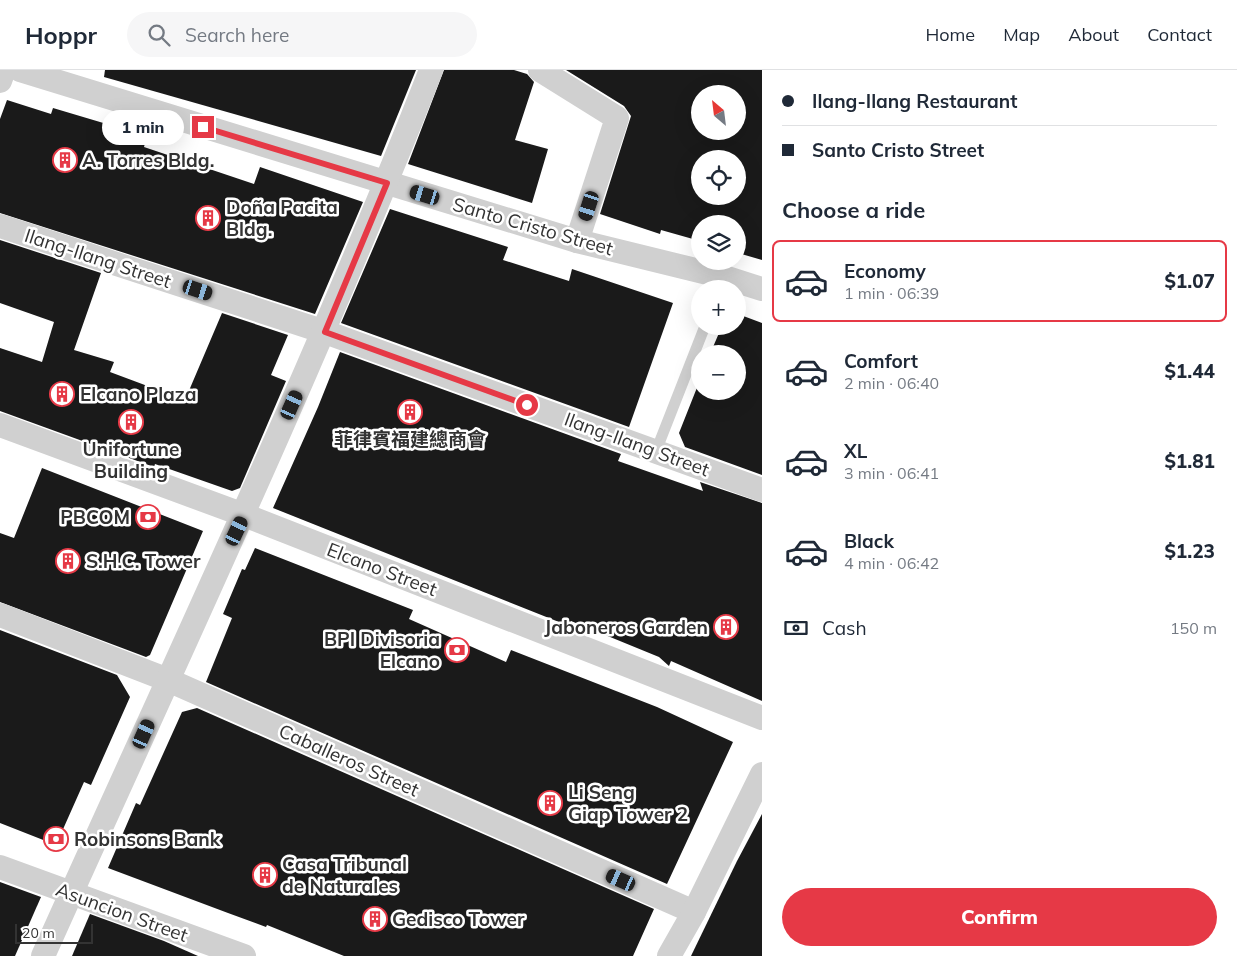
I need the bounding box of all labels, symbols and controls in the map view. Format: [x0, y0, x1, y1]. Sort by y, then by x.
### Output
search box [127, 12, 477, 57]
text: Hoppr [25, 20, 97, 50]
icon: search [145, 21, 173, 49]
text: Search here [185, 23, 289, 47]
text: Home [925, 23, 975, 46]
text: Map [1003, 23, 1040, 46]
text: About [1068, 23, 1119, 46]
text: Contact [1147, 23, 1212, 46]
north arrow [691, 85, 746, 140]
map controls [691, 85, 746, 400]
text: Ilang-Ilang Restaurant [812, 89, 1017, 113]
callout: 1 min [103, 110, 186, 144]
route end [192, 116, 214, 138]
text: 1 min [122, 117, 164, 137]
text: Santo Cristo Street [812, 138, 984, 162]
building icon: A. Torres Bldg. [52, 147, 78, 173]
place label: A. Torres Bldg. [82, 148, 214, 172]
button: locate [691, 150, 746, 205]
car [408, 183, 441, 207]
car [577, 189, 600, 223]
street label: Santo Cristo Street [450, 192, 616, 260]
place label: Doña Pacita Bldg. [226, 195, 338, 241]
text: Choose a ride [782, 196, 925, 224]
building icon: Doña Pacita Bldg. [195, 205, 221, 231]
button: layers [691, 215, 746, 270]
street label: Ilang-Ilang Street [22, 223, 175, 293]
icon: car [784, 259, 829, 304]
text: Economy [844, 259, 926, 283]
text: $1.07 [1164, 269, 1215, 293]
car [181, 278, 214, 302]
button: + [691, 280, 746, 335]
text: 1 min · 06:39 [844, 283, 939, 303]
button: − [691, 345, 746, 400]
icon: car [784, 349, 829, 394]
text: Comfort [844, 349, 918, 373]
text: $1.44 [1164, 359, 1215, 383]
text: 2 min · 06:40 [844, 373, 939, 393]
building icon: Elcano Plaza [49, 381, 75, 407]
place label: Elcano Plaza [80, 382, 197, 406]
car [279, 388, 304, 422]
route start [516, 394, 538, 416]
building icon: 菲律賓福建總商會 [397, 399, 423, 425]
street label: Ilang-Ilang Street [561, 407, 713, 481]
building icon: Unifortune Building [118, 409, 144, 435]
place label: 菲律賓福建總商會 [334, 427, 486, 451]
place label: Unifortune Building [83, 437, 179, 483]
icon: car [784, 439, 829, 484]
text: XL [844, 439, 867, 463]
text: $1.81 [1164, 449, 1215, 473]
text: 3 min · 06:41 [844, 463, 939, 483]
bank icon: PBCOM [135, 504, 161, 530]
place label: PBCOM [60, 505, 130, 529]
car [223, 514, 250, 548]
icon: car [784, 529, 829, 574]
text: Black [844, 529, 894, 553]
street label: Elcano Street [324, 537, 441, 601]
text: $1.23 [1164, 539, 1215, 563]
building icon: S.H.C. Tower [55, 548, 81, 574]
place label: S.H.C. Tower [86, 549, 201, 573]
text: 4 min · 06:42 [844, 553, 939, 573]
building icon: Jaboneros Garden [713, 614, 739, 640]
icon: cash [782, 614, 810, 642]
place label: Jaboneros Garden [544, 615, 708, 639]
text: Cash [822, 616, 867, 640]
text: 150 m [1170, 618, 1217, 638]
place label: BPI Divisoria Elcano [324, 627, 440, 673]
bank icon: BPI Divisoria Elcano [444, 637, 470, 663]
car [131, 717, 156, 751]
street label: Caballeros Street [275, 718, 423, 802]
place label: Li Seng Giap Tower 2 [568, 780, 688, 826]
building icon: Li Seng Giap Tower 2 [537, 790, 563, 816]
bank icon: Robinsons Bank [43, 826, 69, 852]
place label: Robinsons Bank [74, 827, 221, 851]
place label: Casa Tribunal de Naturales [282, 852, 407, 898]
building icon: Casa Tribunal de Naturales [252, 862, 278, 888]
car [604, 867, 637, 893]
street label: Asuncion Street [53, 877, 192, 947]
button: Confirm [782, 888, 1217, 946]
building icon: Gedisco Tower [362, 906, 388, 932]
place label: Gedisco Tower [392, 907, 525, 931]
scale bar [15, 921, 92, 944]
text: 20 m [22, 924, 55, 942]

